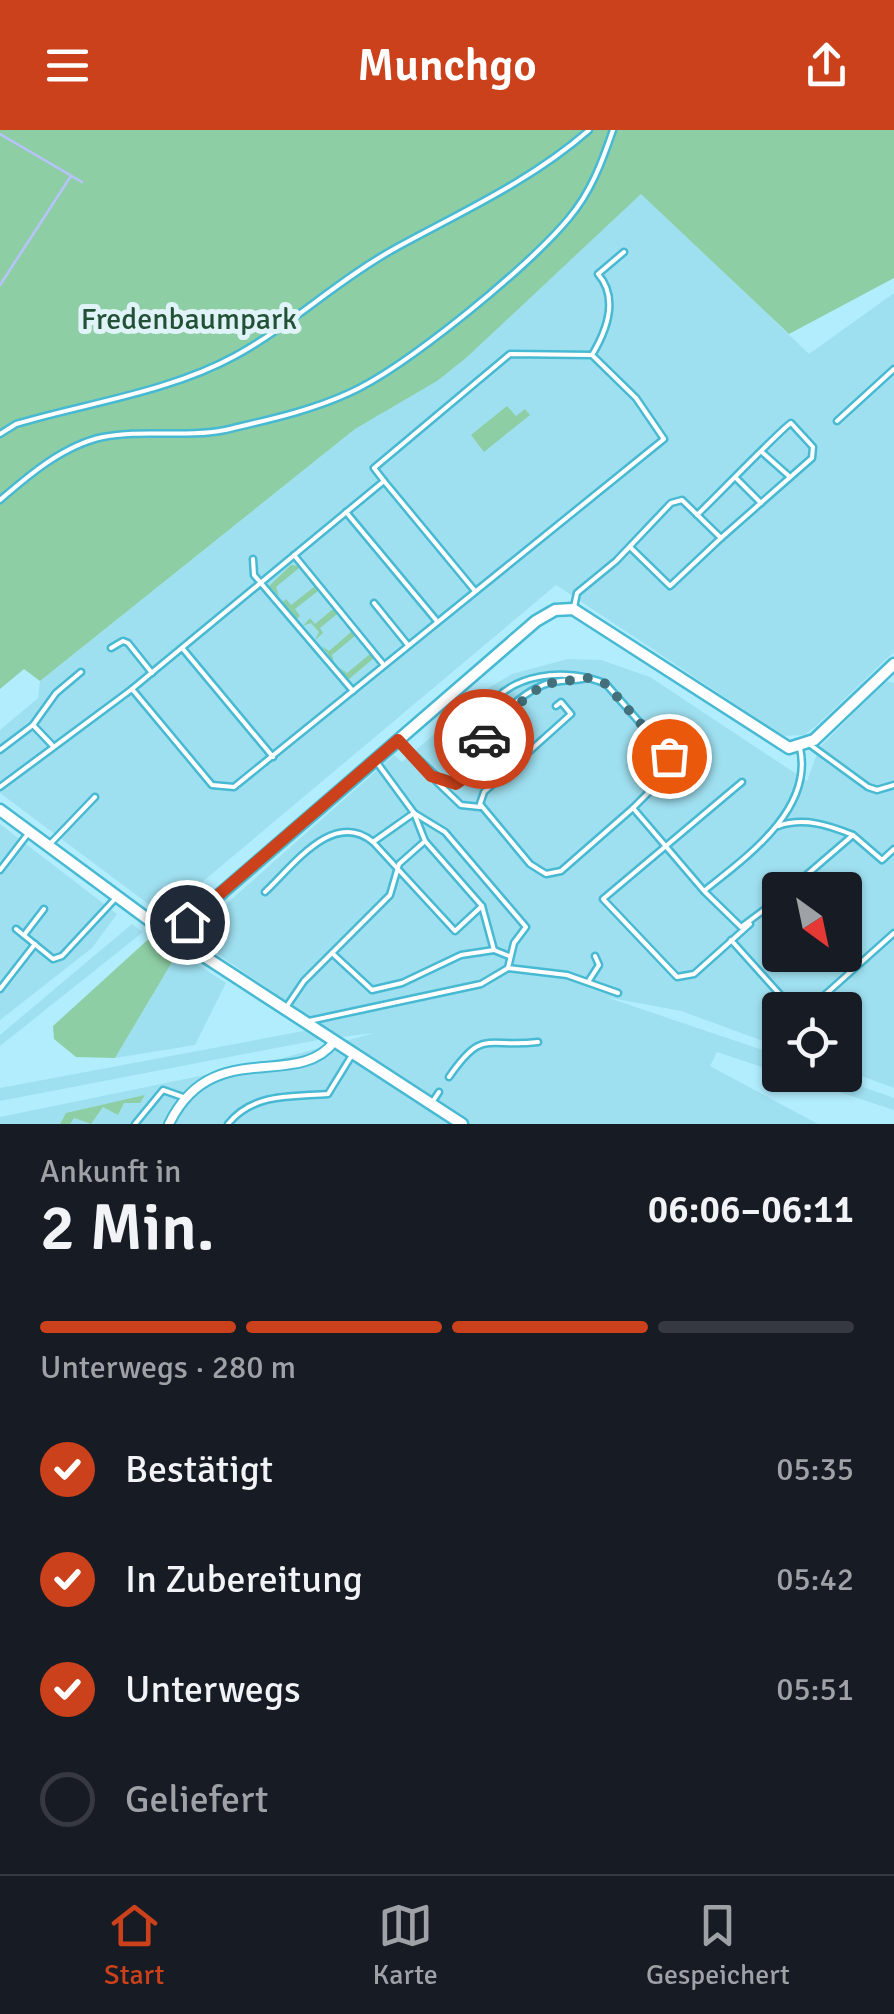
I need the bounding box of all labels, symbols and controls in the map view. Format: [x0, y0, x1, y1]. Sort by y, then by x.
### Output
icon: menu [40, 38, 95, 93]
text: Munchgo [357, 38, 537, 93]
icon: share [799, 38, 854, 93]
park label: Fredenbaumpark [81, 301, 297, 338]
courier [434, 689, 534, 789]
icon: car [457, 712, 512, 767]
pin [627, 714, 712, 799]
icon: bag [642, 729, 697, 784]
north arrow [762, 872, 862, 972]
map controls [762, 872, 862, 1092]
pin [145, 880, 230, 965]
icon: home [160, 895, 215, 950]
button: locate [762, 992, 862, 1092]
text: Ankunft in [40, 1152, 182, 1191]
text: 06:06–06:11 [648, 1186, 854, 1233]
text: 2 Min. [40, 1188, 215, 1268]
text: Unterwegs · 280 m [40, 1348, 296, 1387]
icon: check [40, 1442, 95, 1497]
text: Bestätigt [125, 1446, 273, 1493]
text: 05:35 [776, 1450, 854, 1489]
icon: check [40, 1552, 95, 1607]
text: In Zubereitung [125, 1556, 363, 1603]
text: 05:42 [776, 1560, 854, 1599]
icon: check [40, 1662, 95, 1717]
text: Unterwegs [125, 1666, 301, 1713]
text: 05:51 [776, 1670, 854, 1709]
text: Geliefert [125, 1776, 268, 1823]
tab: Start [104, 1898, 164, 1992]
tab: Karte [373, 1898, 438, 1992]
tab: Gespeichert [646, 1898, 790, 1992]

